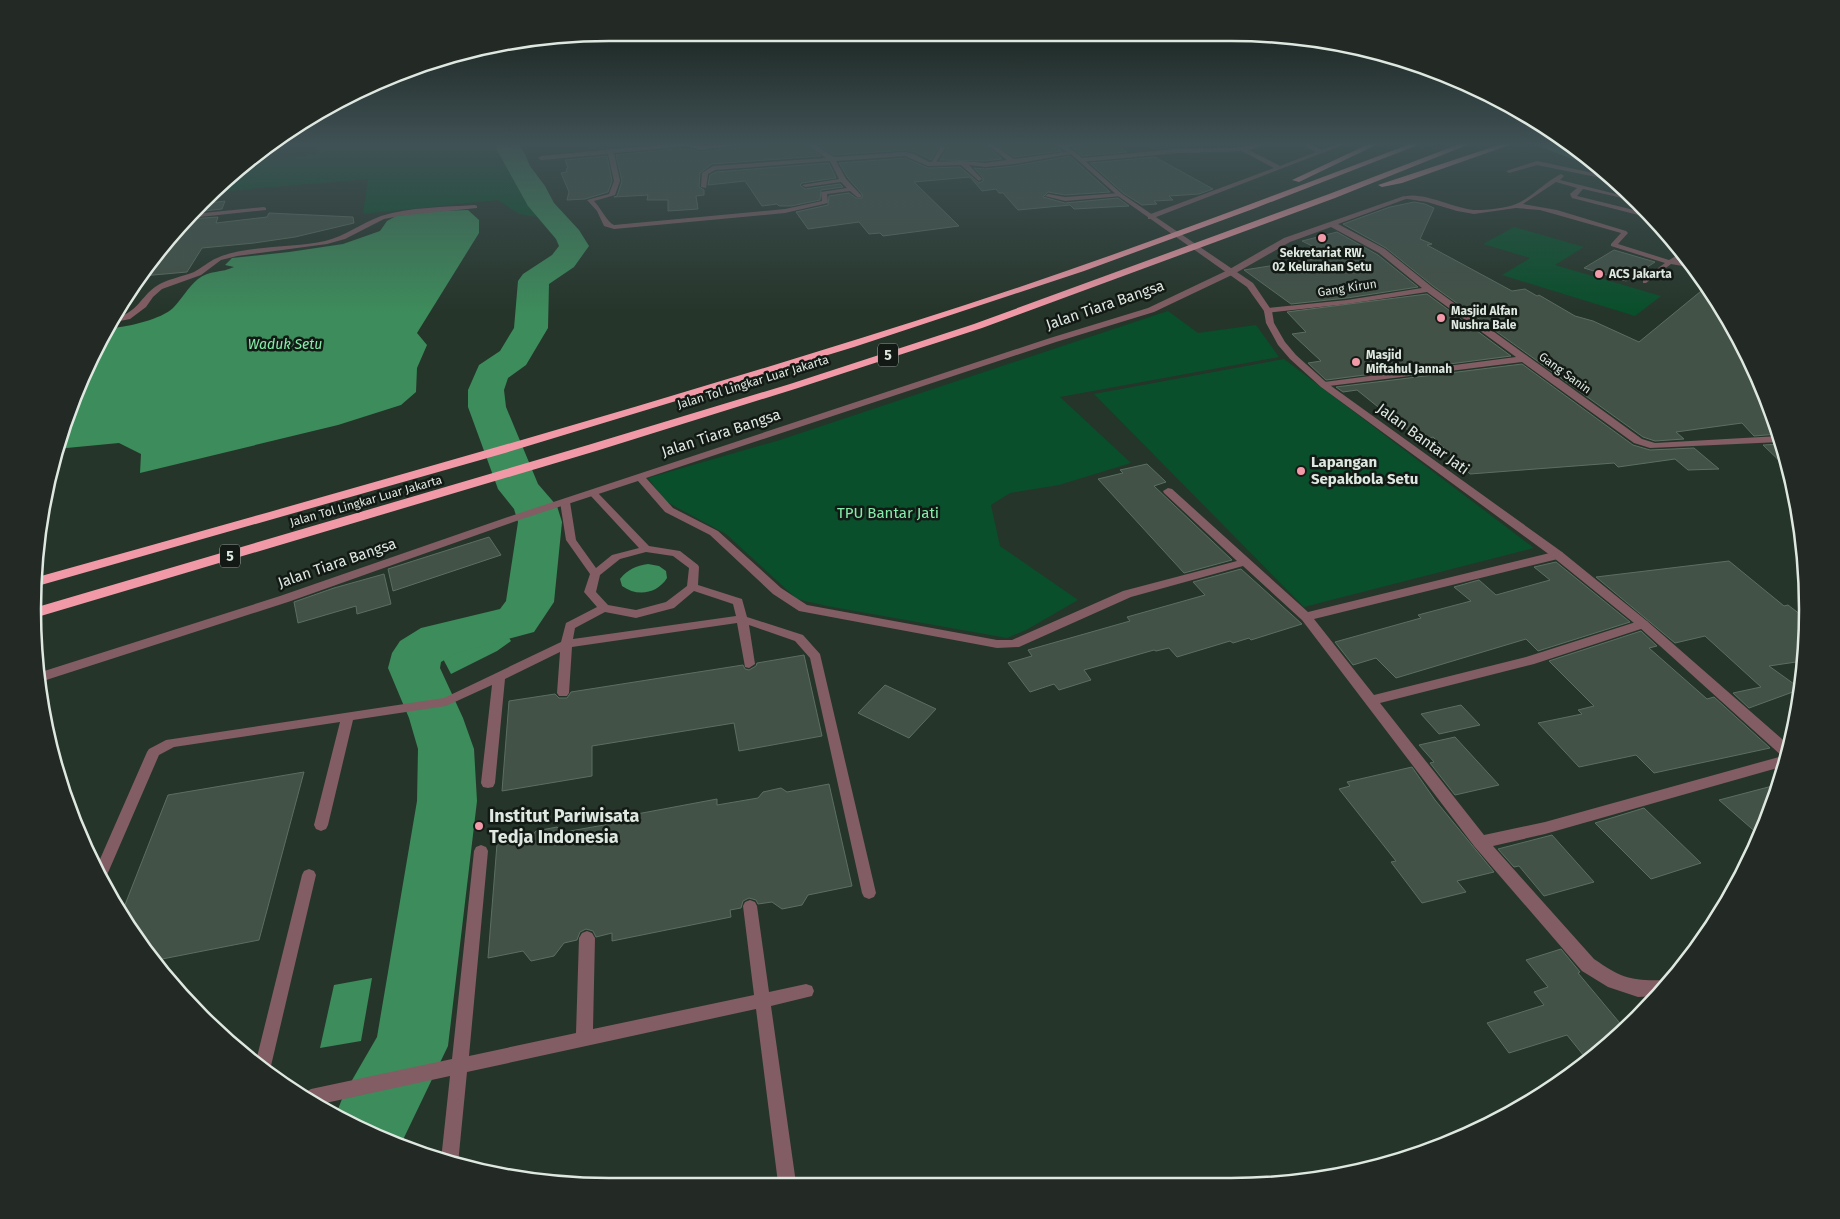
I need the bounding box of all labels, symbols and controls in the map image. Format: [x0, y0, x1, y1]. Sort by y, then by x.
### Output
marker: Sekretariat RW. 02 Kelurahan Setu [1316, 232, 1328, 244]
place label: Sekretariat RW. 02 Kelurahan Setu [1272, 246, 1372, 274]
place label: ACS Jakarta [1608, 267, 1672, 281]
marker: ACS Jakarta [1593, 268, 1605, 280]
street label: Jalan Tiara Bangsa [1043, 276, 1167, 334]
street label: Gang Kirun [1316, 276, 1378, 300]
place label: Masjid Alfan Nushra Bale [1451, 304, 1518, 332]
marker: Masjid Alfan Nushra Bale [1435, 312, 1447, 324]
water label: Waduk Setu [248, 336, 322, 353]
road number: 5 [878, 344, 898, 366]
place label: Masjid Miftahul Jannah [1366, 348, 1452, 376]
street label: Gang Sanin [1536, 349, 1594, 397]
street label: Jalan Tol Lingkar Luar Jakarta [676, 352, 830, 412]
marker: Masjid Miftahul Jannah [1350, 356, 1362, 368]
street label: Jalan Bantar Jati [1373, 400, 1473, 478]
street label: Jalan Tiara Bangsa [659, 405, 783, 461]
place label: Lapangan Sepakbola Setu [1311, 453, 1418, 488]
marker: Lapangan Sepakbola Setu [1295, 465, 1307, 477]
street label: Jalan Tol Lingkar Luar Jakarta [288, 473, 444, 529]
park label: TPU Bantar Jati [837, 504, 939, 522]
street label: Jalan Tiara Bangsa [275, 534, 399, 592]
road number: 5 [220, 544, 240, 568]
place label: Institut Pariwisata Tedja Indonesia [489, 805, 640, 848]
marker: Institut Pariwisata Tedja Indonesia [473, 820, 485, 832]

